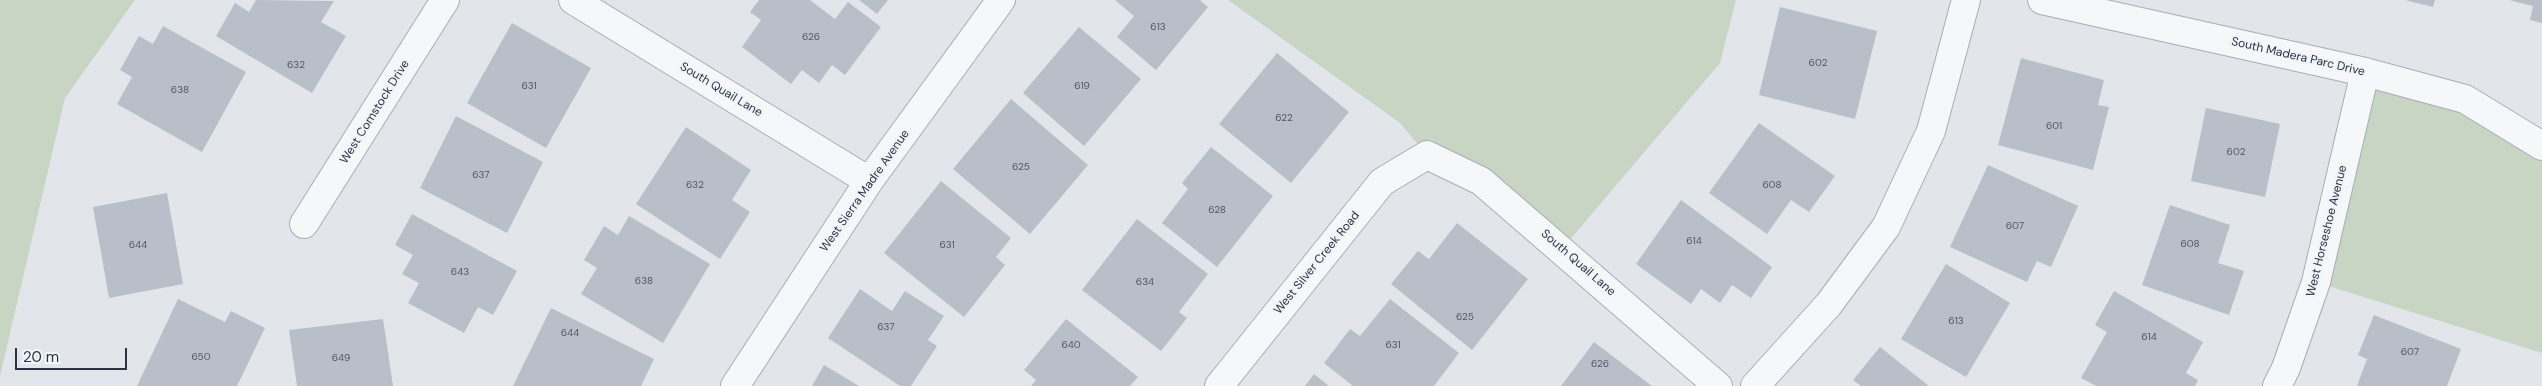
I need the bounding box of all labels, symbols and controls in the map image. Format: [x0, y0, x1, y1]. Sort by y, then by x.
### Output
house number: 613 [1150, 21, 1166, 33]
house number: 626 [802, 31, 820, 43]
street label: South Madera Parc Drive [2230, 35, 2366, 79]
street label: West Comstock Drive [337, 57, 413, 167]
house number: 602 [1809, 57, 1827, 69]
house number: 632 [287, 59, 305, 71]
street label: South Quail Lane [677, 60, 765, 120]
house number: 631 [521, 80, 537, 92]
house number: 619 [1074, 80, 1090, 92]
house number: 638 [171, 84, 189, 96]
house number: 622 [1275, 112, 1293, 124]
house number: 601 [2046, 120, 2062, 132]
street label: West Sierra Madre Avenue [817, 127, 913, 255]
house number: 602 [2227, 146, 2245, 158]
house number: 625 [1012, 161, 1030, 173]
street label: West Horseshoe Avenue [2304, 164, 2350, 298]
house number: 637 [472, 169, 490, 181]
house number: 632 [686, 179, 704, 191]
house number: 608 [1762, 179, 1782, 191]
house number: 628 [1208, 204, 1226, 216]
street label: West Silver Creek Road [1271, 209, 1363, 317]
house number: 607 [2006, 220, 2024, 232]
street label: South Quail Lane [1538, 227, 1618, 299]
house number: 614 [1686, 235, 1702, 247]
house number: 608 [2180, 238, 2200, 250]
house number: 644 [129, 239, 147, 251]
house number: 631 [939, 239, 955, 251]
house number: 643 [451, 266, 469, 278]
house number: 638 [635, 275, 653, 287]
house number: 634 [1136, 276, 1154, 288]
house number: 625 [1456, 311, 1474, 323]
house number: 613 [1948, 315, 1964, 327]
house number: 637 [877, 321, 895, 333]
house number: 644 [561, 327, 579, 339]
house number: 614 [2141, 331, 2157, 343]
scale bar [18, 338, 130, 370]
house number: 640 [1061, 339, 1081, 351]
house number: 631 [1385, 339, 1401, 351]
house number: 607 [2401, 346, 2419, 358]
text: 20 m [23, 347, 59, 367]
house number: 650 [191, 351, 211, 363]
house number: 649 [332, 352, 350, 364]
house number: 626 [1591, 358, 1609, 370]

